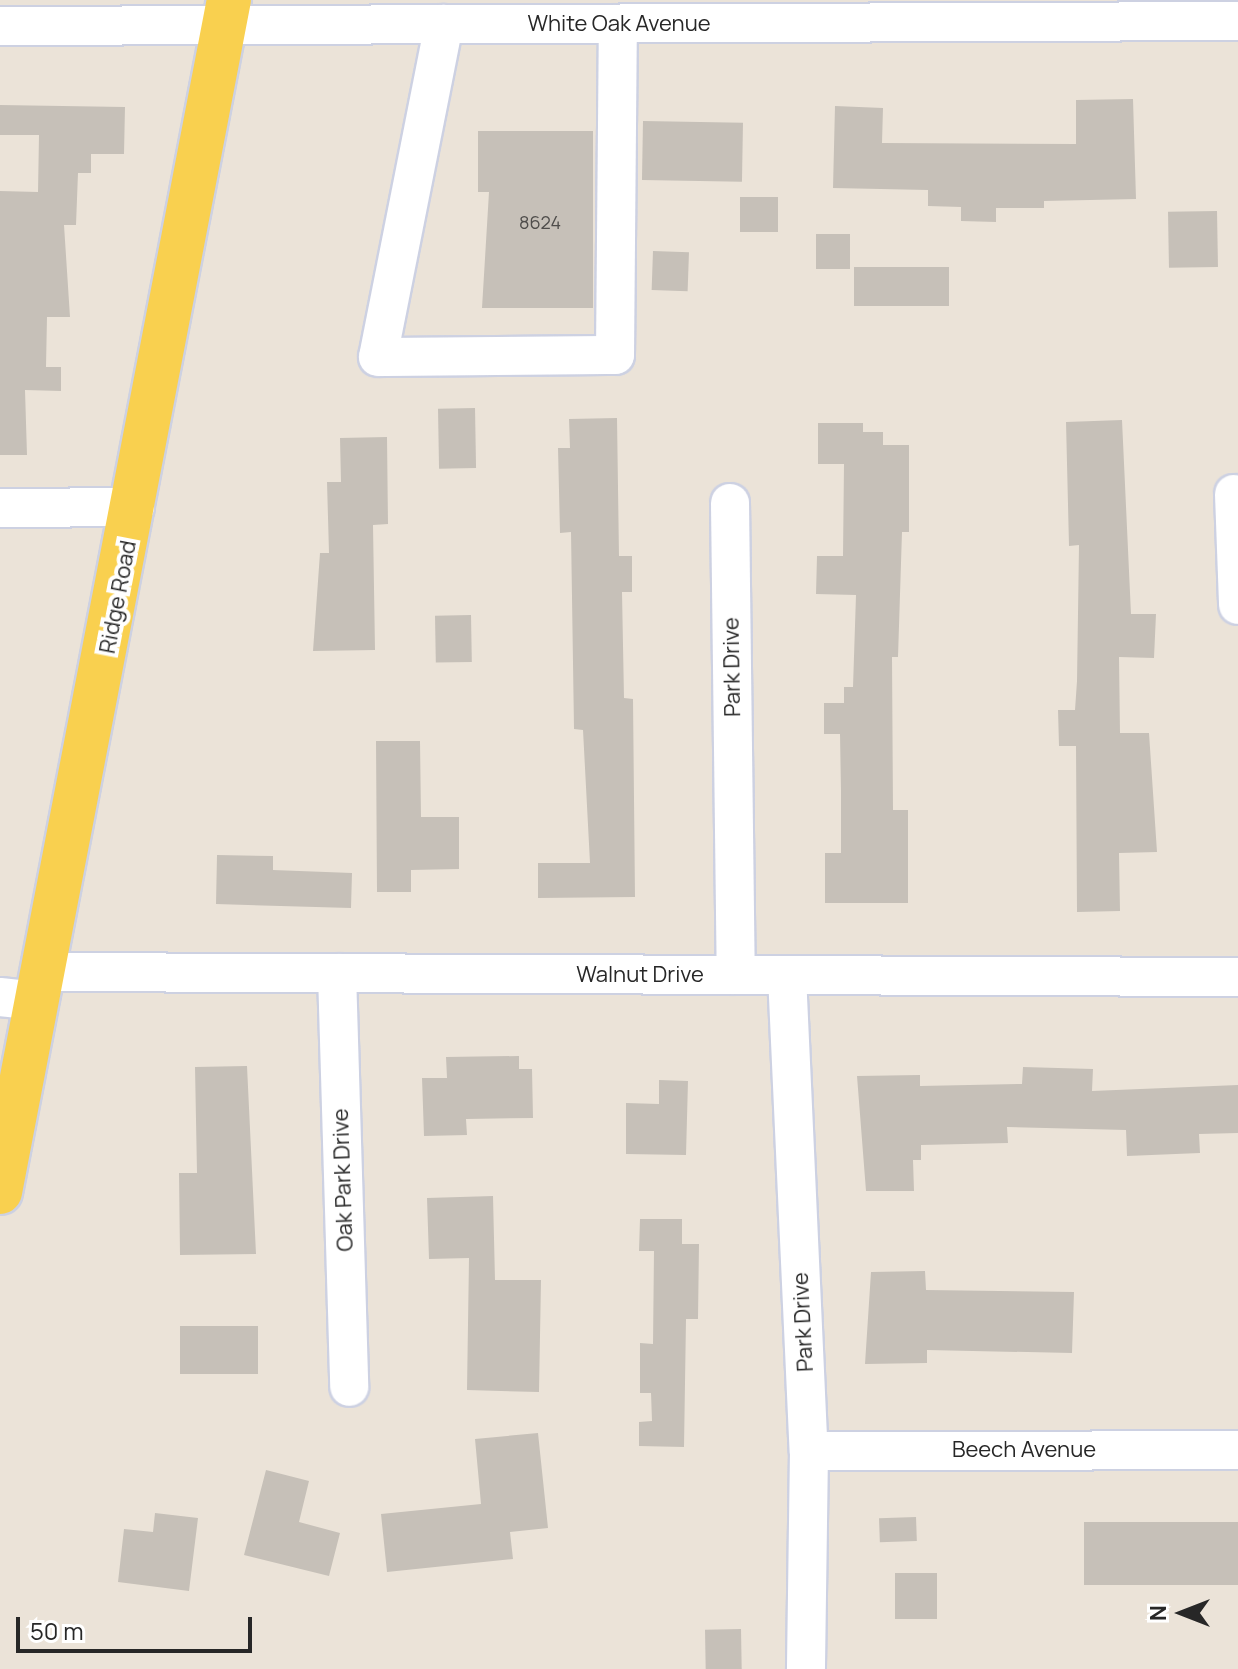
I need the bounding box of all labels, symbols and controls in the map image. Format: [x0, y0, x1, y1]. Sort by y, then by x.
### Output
street label: White Oak Avenue [527, 11, 711, 37]
house number: 8624 [519, 211, 561, 233]
street label: Ridge Road [94, 538, 142, 656]
street label: Park Drive [718, 617, 746, 717]
street label: Walnut Drive [576, 962, 704, 988]
street label: Oak Park Drive [327, 1108, 359, 1252]
street label: Park Drive [787, 1272, 819, 1372]
street label: Beech Avenue [952, 1437, 1096, 1463]
north arrow [1142, 1573, 1222, 1653]
scale bar [20, 1601, 256, 1651]
text: N [1143, 1605, 1173, 1621]
text: 50 m [30, 1614, 84, 1647]

